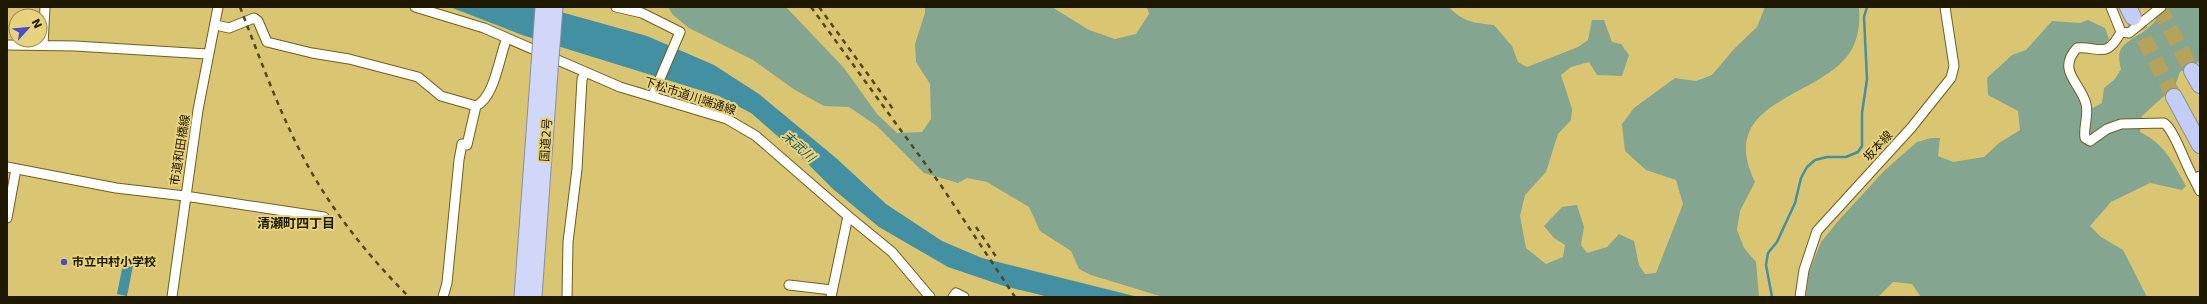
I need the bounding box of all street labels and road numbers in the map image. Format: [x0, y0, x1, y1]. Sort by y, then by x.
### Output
street label: 下松市道川端通線 [642, 75, 738, 117]
street label: 市道和田橋線 [167, 113, 193, 187]
street label: 国道2号 [537, 118, 555, 162]
street label: 坂本線 [1861, 128, 1895, 164]

